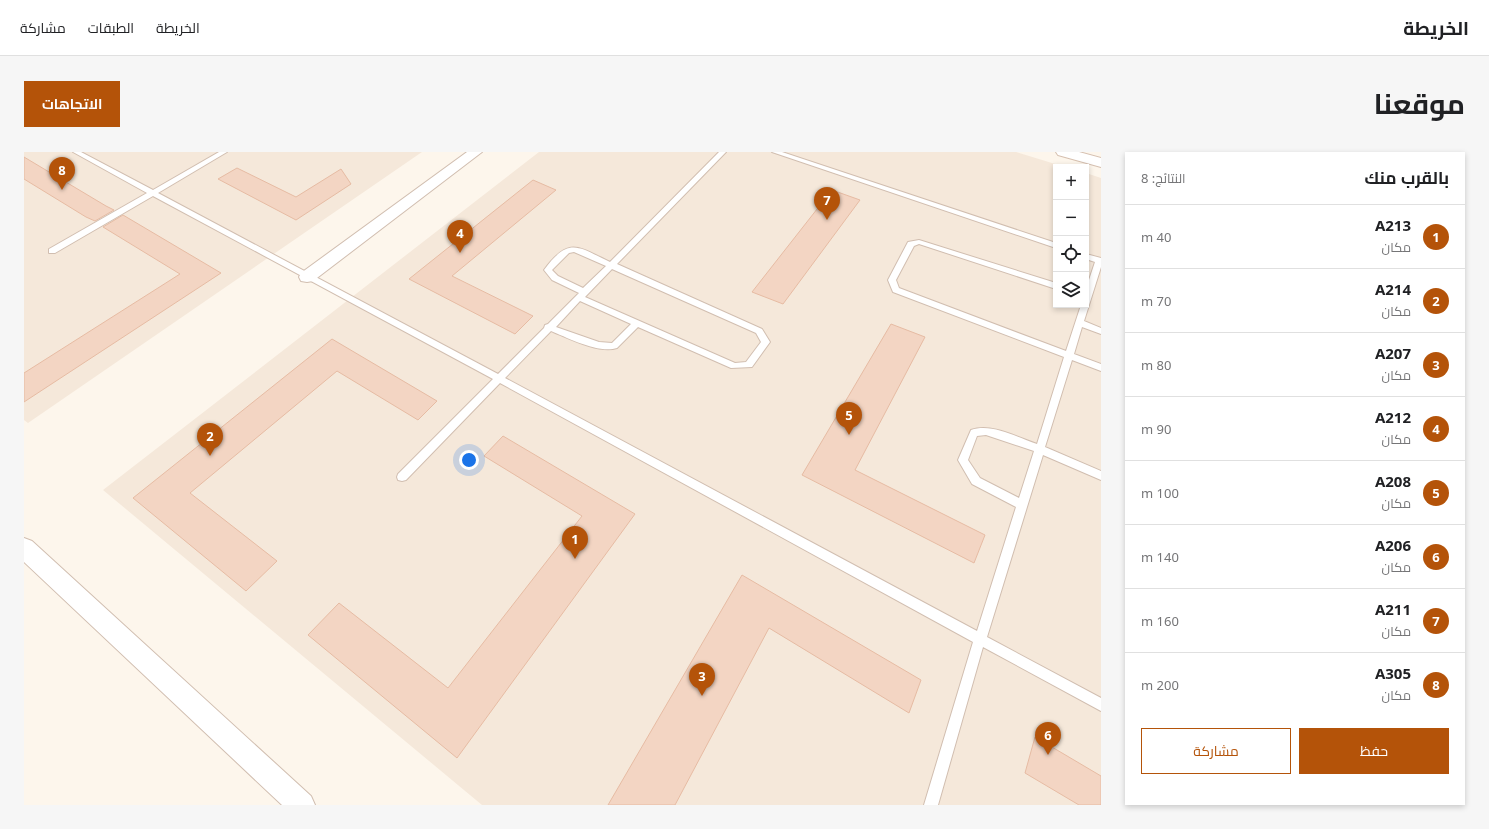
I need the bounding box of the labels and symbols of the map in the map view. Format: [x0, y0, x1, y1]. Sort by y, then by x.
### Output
pin: 8 [49, 157, 75, 190]
pin: 7 [814, 187, 840, 220]
pin: 4 [447, 220, 473, 253]
pin: 5 [836, 402, 862, 435]
pin: 2 [197, 423, 223, 456]
your location [459, 450, 479, 470]
pin: 1 [562, 526, 588, 559]
pin: 3 [689, 663, 715, 696]
pin: 6 [1035, 722, 1061, 755]

